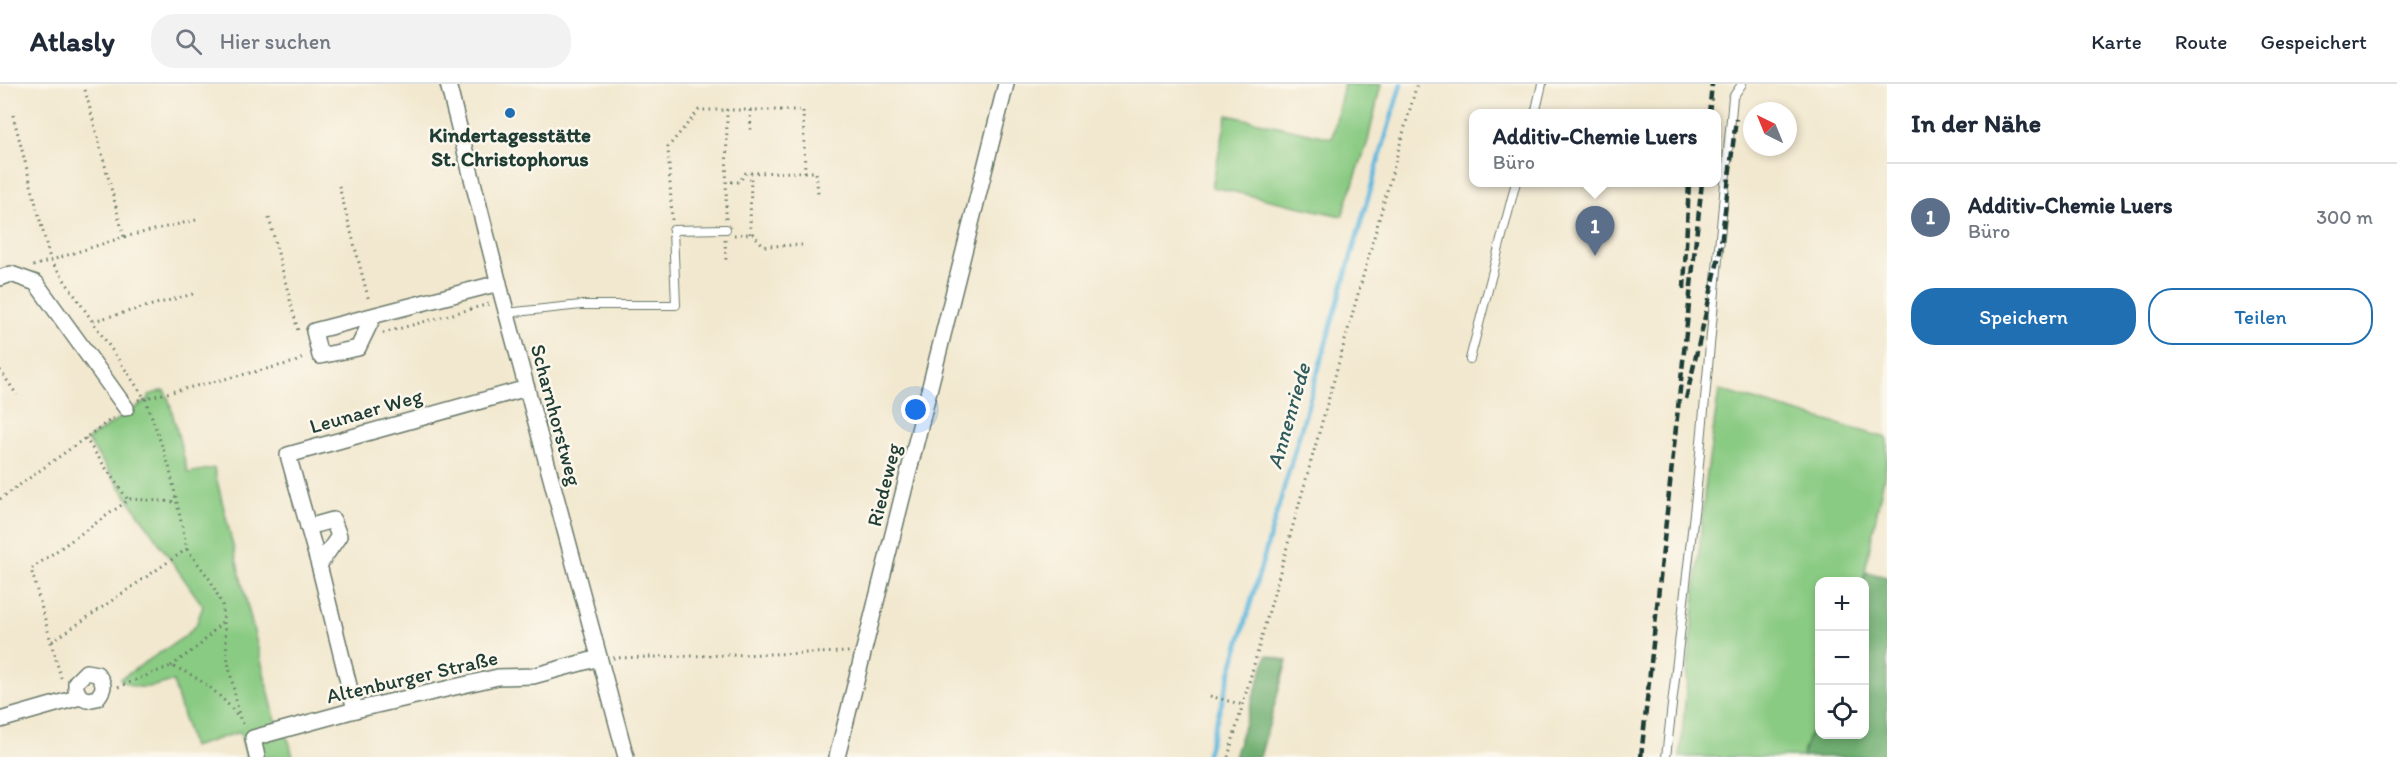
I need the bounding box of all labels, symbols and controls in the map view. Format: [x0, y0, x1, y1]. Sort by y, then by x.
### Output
search box [151, 14, 571, 68]
text: Atlasly [30, 24, 115, 58]
icon: search [172, 25, 205, 58]
text: Hier suchen [220, 28, 331, 55]
text: Karte [2091, 29, 2142, 54]
text: Route [2175, 29, 2228, 54]
text: Gespeichert [2261, 29, 2367, 54]
north arrow [1743, 102, 1797, 156]
marker: Kindertagesstätte St. Christophorus [503, 106, 517, 120]
text: In der Nähe [1911, 107, 2041, 139]
popup [1469, 109, 1721, 187]
place label: Kindertagesstätte St. Christophorus [429, 122, 591, 172]
text: Additiv-Chemie Luers [1493, 123, 1697, 150]
text: Büro [1493, 150, 1535, 174]
text: Additiv-Chemie Luers [1968, 192, 2172, 219]
text: 1 [1926, 205, 1935, 229]
text: 300 m [2316, 205, 2373, 229]
pin: 1 [1576, 206, 1614, 256]
text: Büro [1968, 219, 2010, 243]
button: Speichern [1911, 288, 2136, 345]
button: Teilen [2148, 288, 2373, 345]
street label: Scharnhorstweg [526, 341, 587, 489]
water label: Annenriede [1261, 359, 1317, 472]
street label: Leunaer Weg [307, 382, 425, 439]
your location [901, 395, 930, 424]
street label: Riedeweg [861, 440, 906, 529]
map controls [1815, 577, 1869, 739]
button: + [1815, 577, 1869, 631]
button: − [1815, 631, 1869, 685]
street label: Altenburger Straße [324, 645, 500, 708]
button: locate [1815, 685, 1869, 739]

